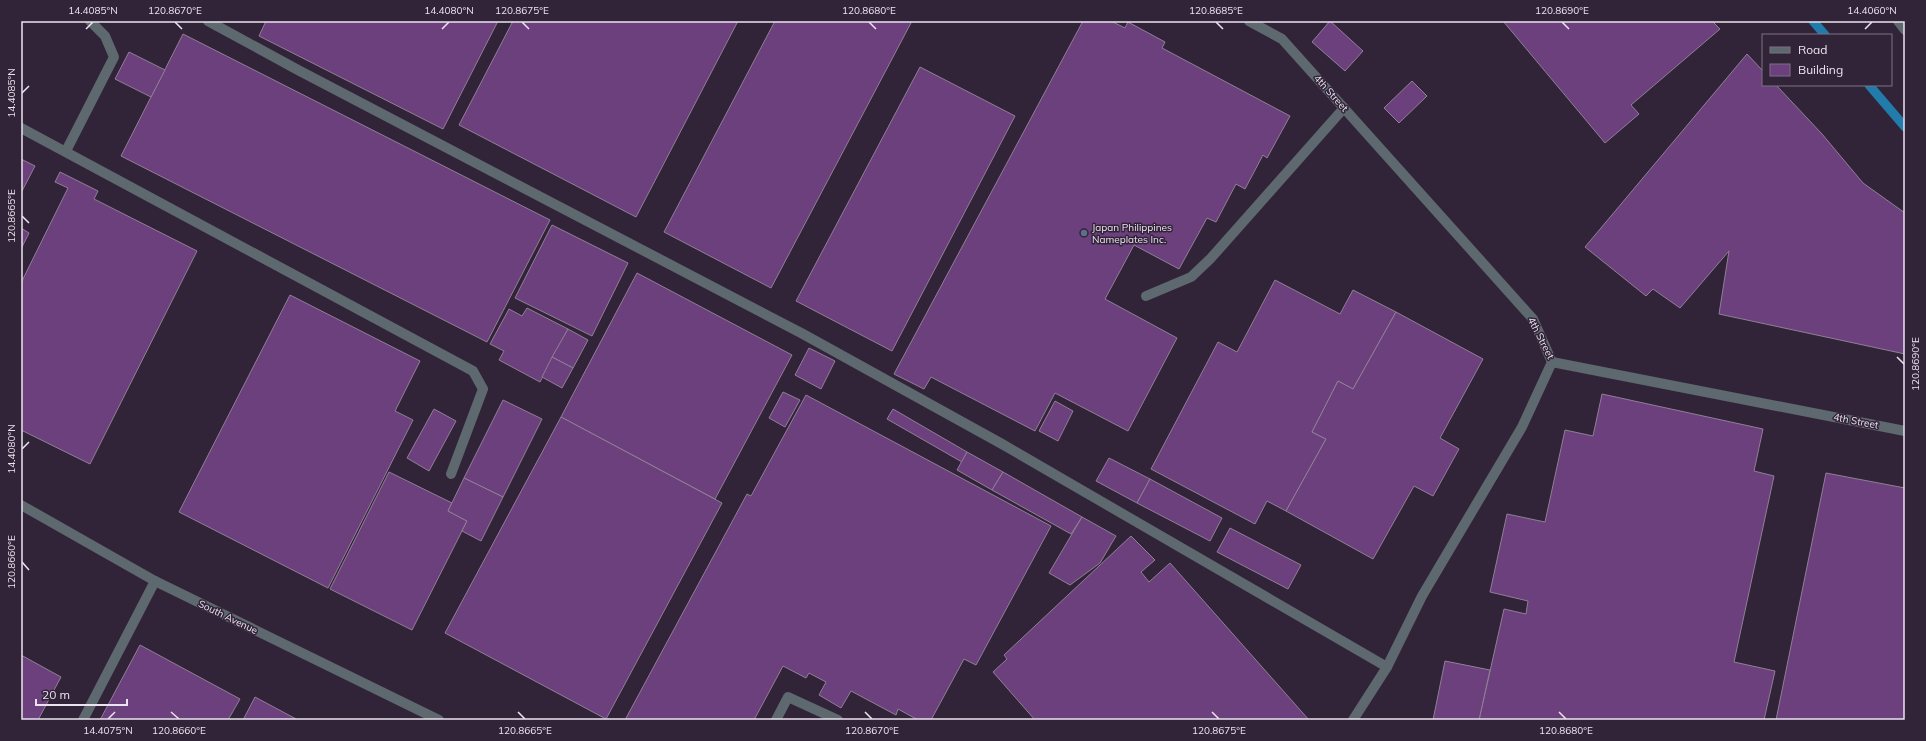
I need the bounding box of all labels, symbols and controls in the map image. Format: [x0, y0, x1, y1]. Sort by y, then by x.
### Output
text: 14.4085°N [68, 4, 118, 17]
text: 120.8670°E [148, 4, 202, 17]
text: 14.4080°N [424, 4, 474, 17]
text: 120.8675°E [495, 4, 549, 17]
text: 120.8680°E [842, 4, 896, 17]
text: 120.8685°E [1189, 4, 1243, 17]
text: 120.8690°E [1535, 4, 1589, 17]
text: 14.4060°N [1847, 4, 1897, 17]
legend [1762, 34, 1892, 86]
text: Road [1798, 42, 1827, 57]
text: Building [1798, 62, 1843, 77]
text: 14.4085°N [5, 68, 18, 118]
street label: 4th Street [1311, 72, 1351, 115]
text: 120.8665°E [5, 189, 18, 243]
place label: Japan Philippines Nameplates Inc. [1092, 221, 1172, 246]
marker: Japan Philippines Nameplates Inc. [1079, 228, 1089, 238]
street label: 4th Street [1525, 315, 1557, 362]
text: 120.8690°E [1909, 337, 1922, 391]
street label: 4th Street [1832, 410, 1880, 432]
text: 14.4080°N [5, 424, 18, 474]
text: 120.8660°E [5, 535, 18, 589]
street label: South Avenue [196, 597, 260, 637]
scale bar [36, 681, 127, 707]
text: 20 m [42, 687, 70, 702]
text: 14.4075°N [83, 724, 133, 737]
text: 120.8660°E [152, 724, 206, 737]
text: 120.8665°E [498, 724, 552, 737]
text: 120.8670°E [845, 724, 899, 737]
text: 120.8675°E [1192, 724, 1246, 737]
text: 120.8680°E [1539, 724, 1593, 737]

